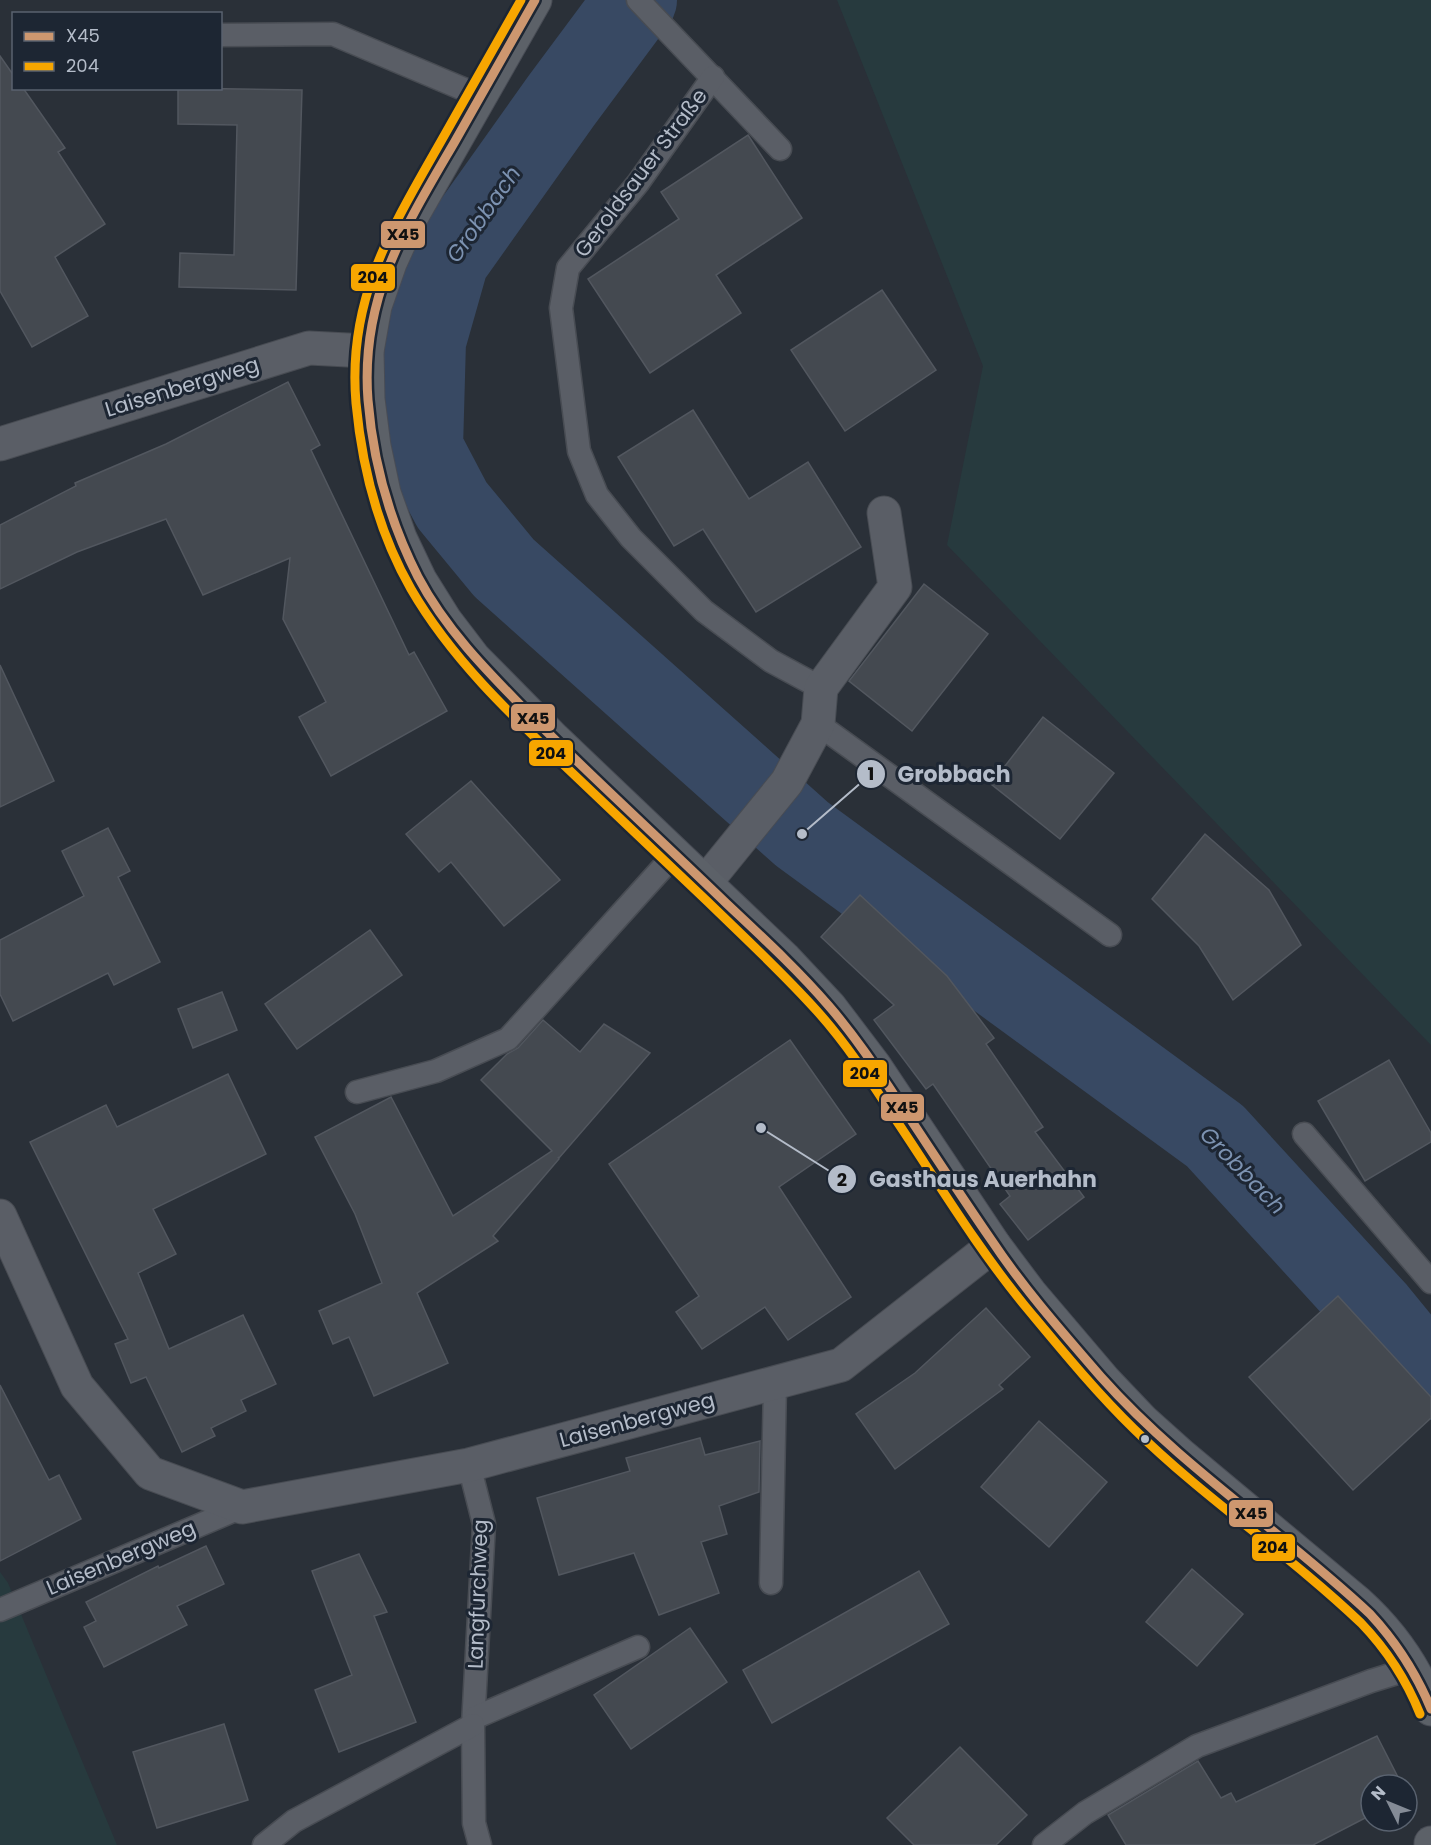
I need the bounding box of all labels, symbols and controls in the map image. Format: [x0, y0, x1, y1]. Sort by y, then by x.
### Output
legend [12, 12, 222, 90]
text: X45 [66, 23, 100, 48]
text: 204 [66, 53, 99, 78]
street label: Geroldsauer Straße [568, 82, 714, 263]
water label: Grobbach [439, 160, 528, 269]
line badge: X45 [380, 220, 426, 249]
text: X45 [387, 223, 419, 246]
line badge: 204 [350, 263, 396, 292]
text: 204 [358, 266, 388, 289]
street label: Laisenbergweg [101, 349, 262, 424]
line badge: X45 [510, 703, 556, 732]
text: X45 [517, 707, 549, 730]
line badge: 204 [528, 739, 574, 767]
text: 204 [536, 742, 566, 765]
callout: Grobbach [856, 754, 1023, 794]
text: Grobbach [897, 759, 1011, 790]
text: 1 [868, 761, 874, 786]
line badge: 204 [842, 1059, 888, 1088]
text: 204 [850, 1062, 880, 1085]
line badge: X45 [880, 1093, 925, 1122]
text: X45 [886, 1096, 918, 1119]
water label: Grobbach [1193, 1119, 1293, 1221]
callout: Gasthaus Auerhahn [827, 1159, 1109, 1199]
text: Gasthaus Auerhahn [869, 1164, 1097, 1195]
text: 2 [837, 1167, 847, 1192]
street label: Laisenbergweg [556, 1385, 718, 1454]
unlabelled marker [1139, 1433, 1151, 1445]
line badge: X45 [1228, 1499, 1274, 1528]
text: X45 [1235, 1502, 1267, 1525]
street label: Laisenbergweg [42, 1513, 200, 1602]
street label: Langfurchweg [460, 1519, 495, 1669]
line badge: 204 [1251, 1533, 1296, 1562]
text: 204 [1258, 1536, 1288, 1559]
north arrow [1359, 1773, 1419, 1833]
text: N [1366, 1781, 1391, 1805]

